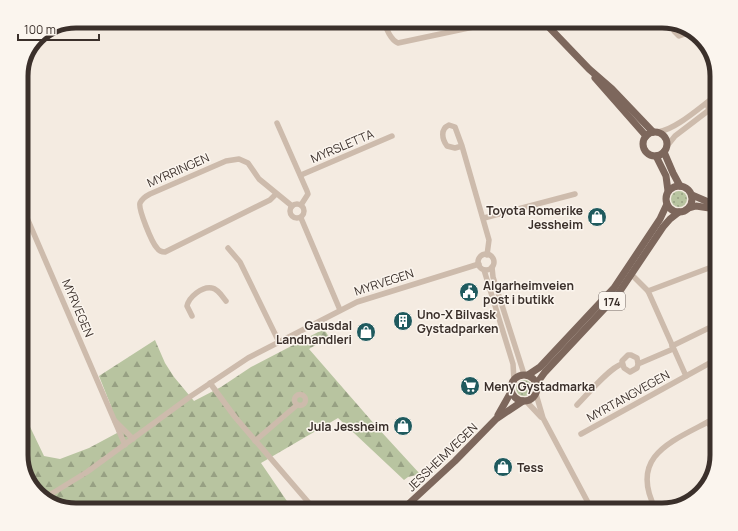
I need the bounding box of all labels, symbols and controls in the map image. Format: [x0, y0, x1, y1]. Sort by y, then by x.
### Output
scale bar [18, 16, 99, 42]
text: 100 m [24, 21, 56, 38]
street label: MYRSLETTA [308, 125, 377, 167]
street label: MYRRINGEN [144, 149, 212, 191]
place label: Toyota Romerike Jessheim [486, 202, 583, 233]
shop icon: Toyota Romerike Jessheim [586, 206, 608, 228]
street label: MYRVEGEN [352, 264, 416, 300]
street label: MYRVEGEN [58, 276, 98, 340]
place label: Algarheimveien post i butikk [483, 277, 574, 308]
public building icon: Algarheimveien post i butikk [458, 281, 480, 303]
road number: 174 [599, 292, 625, 310]
place label: Uno-X Bilvask Gystadparken [417, 306, 499, 337]
building icon: Uno-X Bilvask Gystadparken [392, 310, 414, 332]
place label: Gausdal Landhandleri [276, 317, 352, 348]
shop icon: Gausdal Landhandleri [355, 321, 377, 343]
street label: MYRTANGVEGEN [583, 366, 673, 426]
supermarket icon: Meny Gystadmarka [459, 375, 481, 397]
place label: Meny Gystadmarka [484, 378, 595, 395]
shop icon: Jula Jessheim [392, 415, 414, 437]
place label: Jula Jessheim [308, 418, 389, 435]
street label: JESSHEIMVEGEN [403, 419, 481, 495]
shop icon: Tess [492, 456, 514, 478]
place label: Tess [517, 459, 544, 476]

